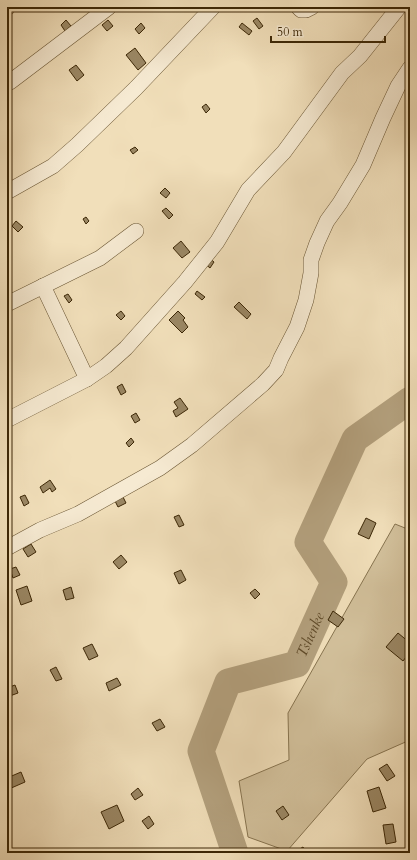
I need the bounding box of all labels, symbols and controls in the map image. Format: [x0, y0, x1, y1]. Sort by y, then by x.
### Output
scale bar [271, 18, 385, 44]
text: 50 m [277, 24, 304, 40]
water label: Tshenke [291, 609, 329, 660]

